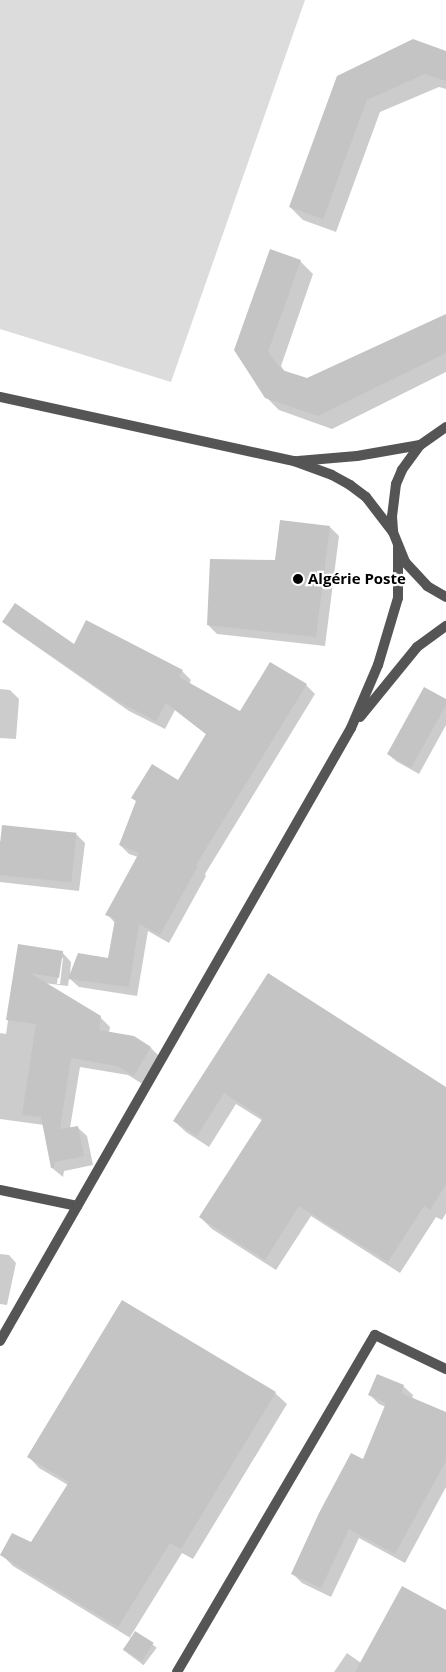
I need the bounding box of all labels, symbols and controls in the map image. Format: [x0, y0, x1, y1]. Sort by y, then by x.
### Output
place label: Algérie Poste [308, 570, 406, 588]
marker: Algérie Poste [292, 573, 304, 585]

